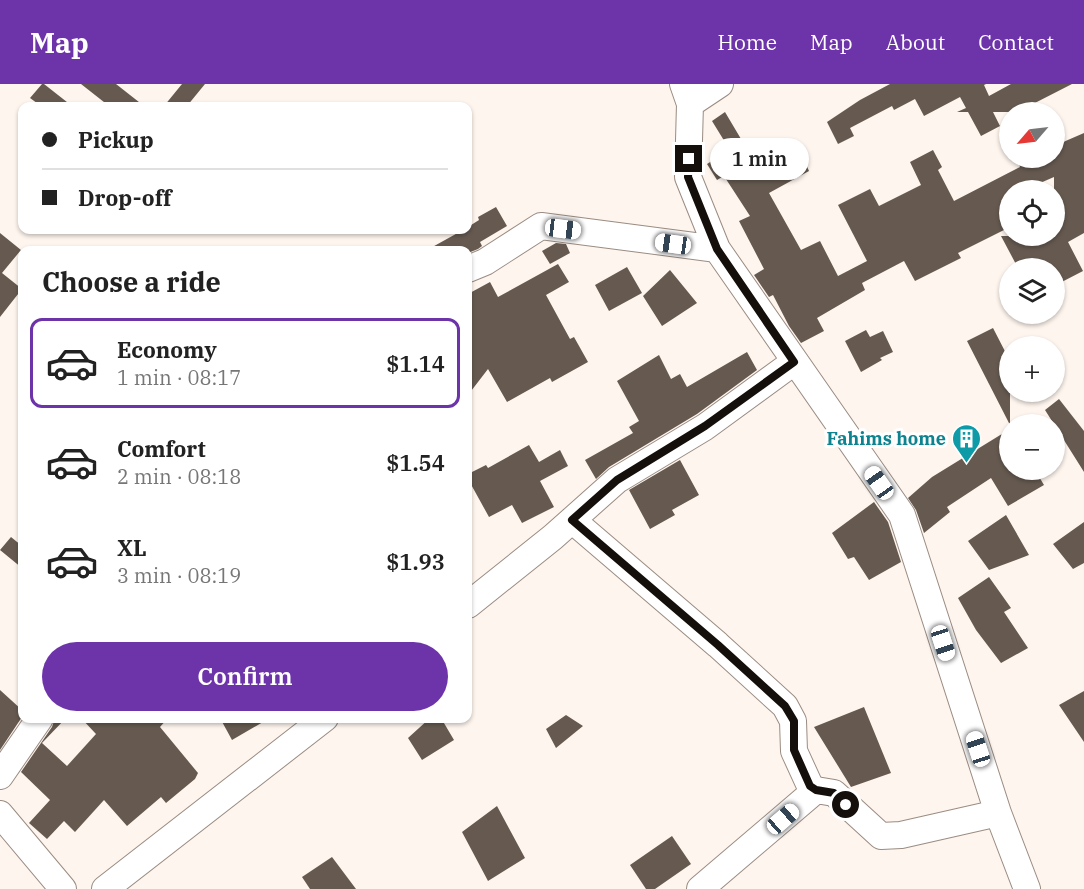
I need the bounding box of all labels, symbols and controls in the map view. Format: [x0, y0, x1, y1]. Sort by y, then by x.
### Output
text: Map [30, 24, 89, 61]
text: Home [717, 28, 777, 56]
text: Map [810, 28, 853, 56]
text: About [886, 28, 945, 56]
text: Contact [978, 28, 1054, 56]
north arrow [999, 102, 1065, 168]
map controls [999, 102, 1065, 480]
text: Pickup [78, 125, 154, 154]
callout: 1 min [710, 138, 809, 180]
route end [675, 145, 702, 172]
text: 1 min [732, 145, 787, 172]
button: locate [999, 180, 1065, 246]
text: Drop-off [78, 183, 172, 212]
car [544, 218, 582, 240]
car [654, 233, 692, 255]
button: layers [999, 258, 1065, 324]
text: Choose a ride [42, 264, 221, 299]
text: Economy [117, 335, 217, 364]
icon: car [45, 336, 99, 390]
button: + [999, 336, 1065, 402]
text: $1.14 [386, 349, 445, 378]
text: 1 min · 08:17 [117, 364, 241, 391]
button: − [999, 414, 1065, 480]
building icon: Fahims home [951, 422, 983, 464]
place label: Fahims home [827, 427, 946, 450]
text: Comfort [117, 434, 206, 463]
icon: car [45, 435, 99, 489]
text: $1.54 [386, 448, 445, 477]
text: 2 min · 08:18 [117, 463, 241, 490]
car [861, 463, 897, 503]
text: XL [117, 533, 147, 562]
icon: car [45, 534, 99, 588]
text: $1.93 [386, 547, 445, 576]
text: 3 min · 08:19 [117, 562, 241, 589]
car [929, 623, 957, 663]
button: Confirm [42, 642, 448, 711]
car [964, 729, 992, 769]
route start [832, 791, 859, 818]
car [764, 800, 802, 838]

